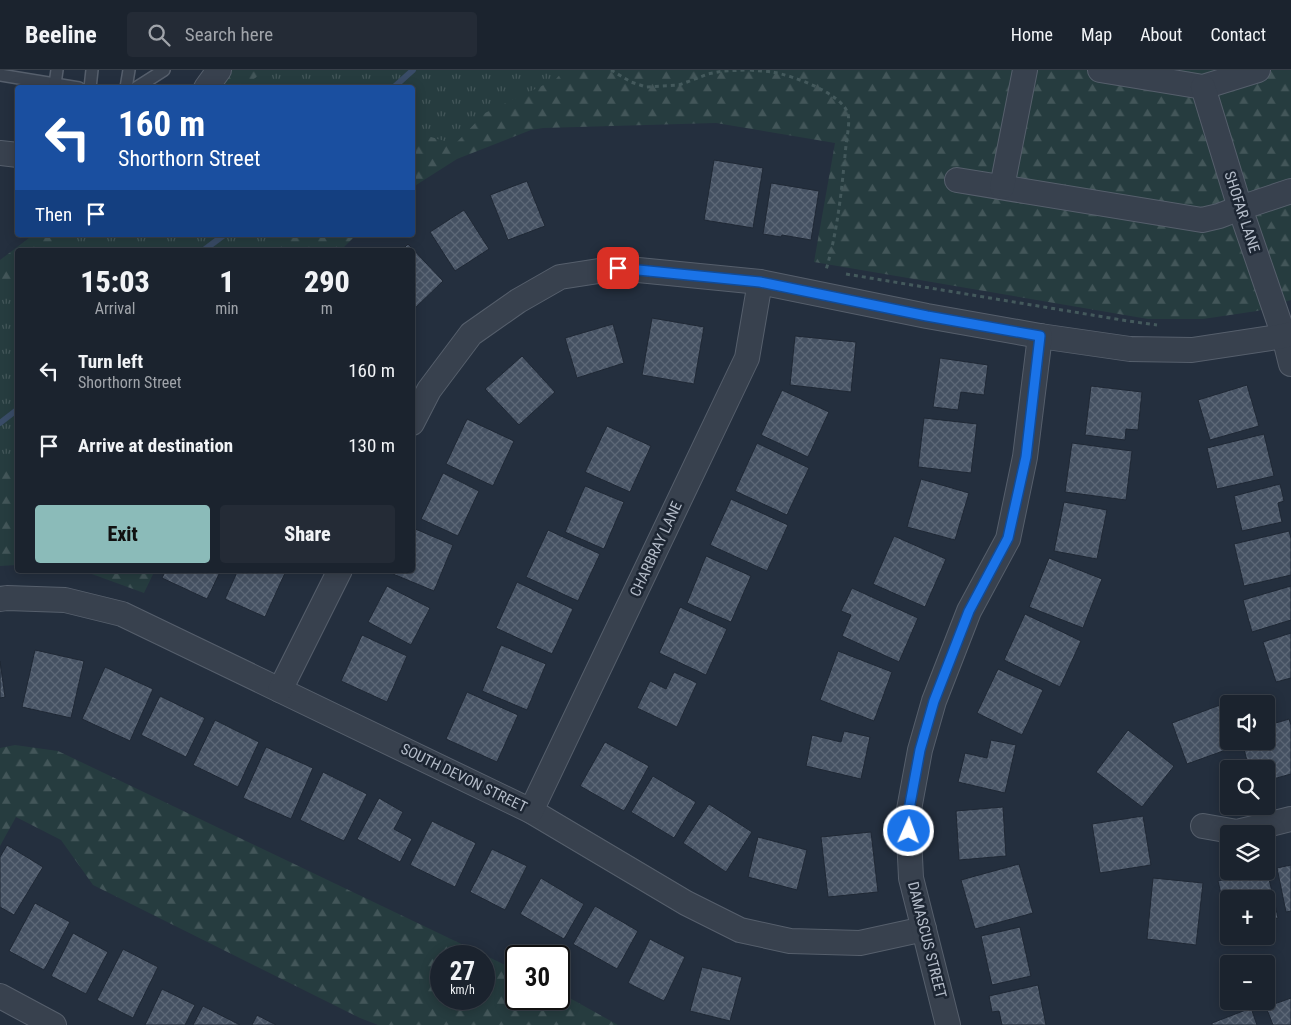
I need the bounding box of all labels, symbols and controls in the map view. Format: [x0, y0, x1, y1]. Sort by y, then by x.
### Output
search box [127, 12, 477, 57]
text: Beeline [25, 21, 97, 49]
icon: search [145, 21, 173, 49]
text: Search here [185, 23, 273, 46]
text: Home [1011, 24, 1053, 45]
text: Map [1081, 24, 1112, 45]
text: About [1140, 24, 1182, 45]
text: Contact [1210, 24, 1266, 45]
text: 160 m [118, 104, 205, 145]
icon: left [35, 105, 100, 170]
text: Shorthorn Street [118, 146, 260, 171]
street label: SHOFAR LANE [1220, 169, 1264, 255]
icon: arrive [82, 200, 110, 228]
text: Then [35, 203, 72, 226]
pin [597, 247, 639, 289]
icon: arrive [604, 254, 632, 282]
text: 15:03 [80, 264, 150, 299]
text: 1 [219, 264, 234, 299]
text: 290 [304, 264, 350, 299]
text: Arrival [95, 299, 135, 318]
text: min [215, 299, 239, 318]
text: m [321, 299, 333, 318]
text: Turn left [78, 350, 143, 373]
icon: left [35, 357, 63, 385]
text: 160 m [348, 359, 395, 382]
text: Shorthorn Street [78, 373, 182, 392]
icon: arrive [35, 432, 63, 460]
text: Arrive at destination [78, 434, 233, 457]
text: 130 m [348, 434, 395, 457]
street label: CHARBRAY LANE [626, 499, 686, 599]
button: Exit [35, 505, 210, 563]
button: Share [220, 505, 395, 563]
map controls [1220, 695, 1275, 1010]
button: sound [1220, 695, 1275, 750]
street label: SOUTH DEVON STREET [398, 740, 530, 816]
button: search [1220, 760, 1275, 815]
position arrow [882, 804, 934, 856]
button: layers [1220, 825, 1275, 880]
street label: DAMASCUS STREET [904, 880, 950, 1000]
button: + [1220, 890, 1275, 945]
speed limit sign: 30 [505, 945, 570, 1010]
button: − [1220, 955, 1275, 1010]
text: 27 [450, 957, 475, 986]
text: km/h [450, 983, 475, 997]

